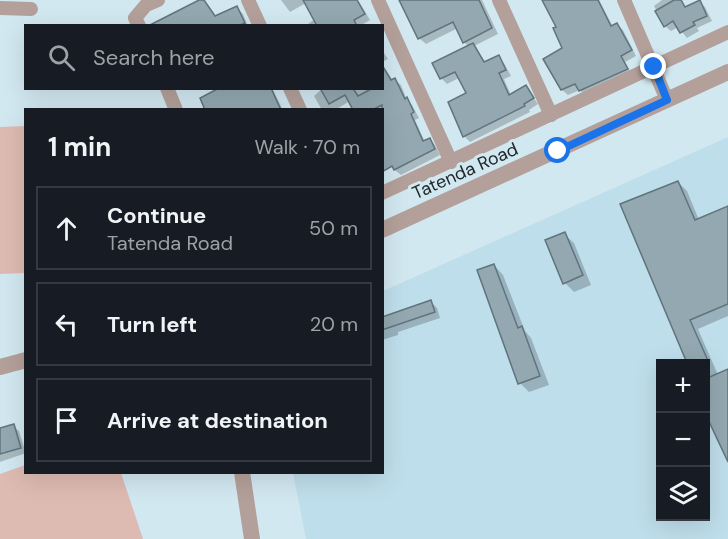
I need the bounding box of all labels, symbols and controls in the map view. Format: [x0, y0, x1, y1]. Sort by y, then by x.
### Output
search box [24, 24, 384, 90]
icon: search [45, 41, 78, 74]
text: Search here [93, 43, 214, 72]
route end [640, 53, 666, 79]
text: 1 min [48, 130, 111, 164]
text: Walk · 70 m [254, 134, 360, 160]
street label: Tatenda Road [408, 137, 522, 205]
route start [544, 137, 570, 163]
text: Continue [107, 201, 206, 230]
icon: ahead [50, 212, 83, 245]
text: 50 m [309, 215, 358, 241]
text: Tatenda Road [107, 230, 233, 256]
icon: left [50, 308, 83, 341]
text: Turn left [107, 310, 197, 339]
text: 20 m [310, 311, 358, 337]
map controls [656, 359, 710, 521]
button: + [656, 359, 710, 413]
icon: arrive [50, 404, 83, 437]
text: Arrive at destination [107, 406, 328, 435]
button: − [656, 413, 710, 467]
button: layers [656, 467, 710, 521]

